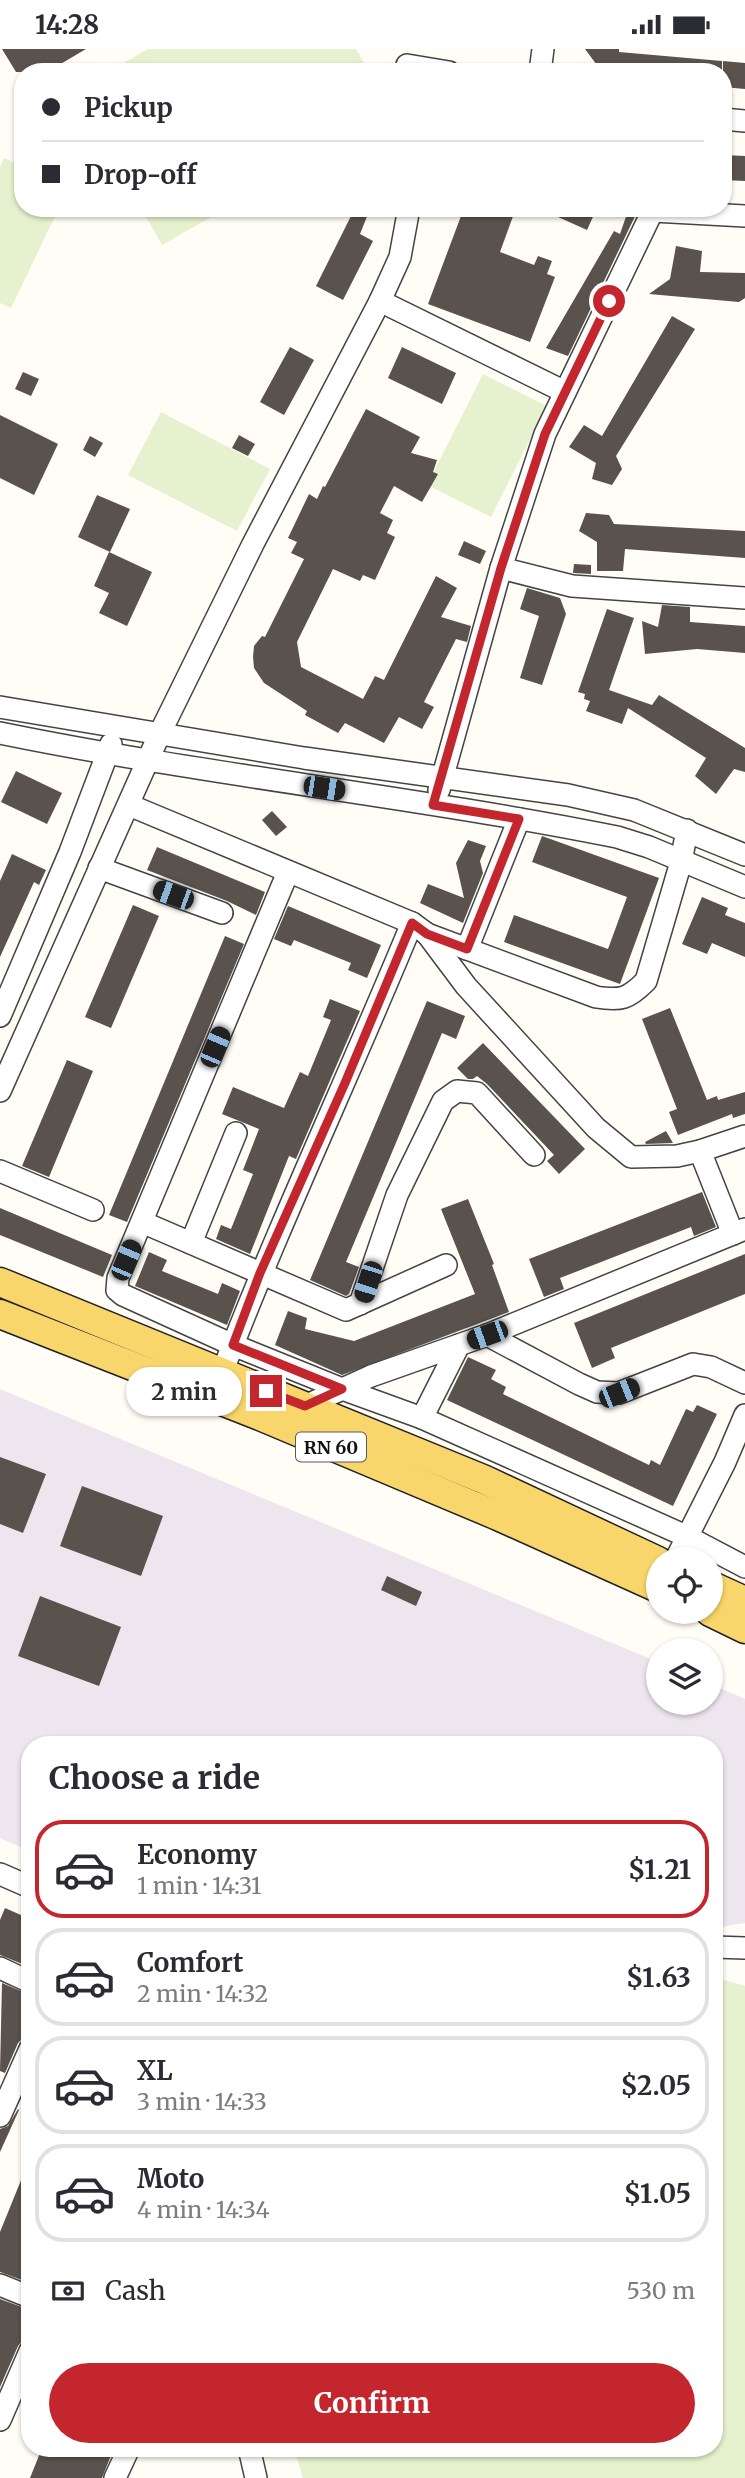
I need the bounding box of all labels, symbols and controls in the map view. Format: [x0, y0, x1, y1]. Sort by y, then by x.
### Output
text: 14:28 [35, 8, 99, 41]
text: Pickup [84, 91, 173, 124]
text: Drop-off [84, 158, 197, 191]
route start [593, 285, 625, 317]
car [302, 774, 347, 802]
car [150, 878, 197, 912]
car [198, 1024, 233, 1070]
car [109, 1237, 144, 1283]
car [352, 1259, 385, 1305]
car [464, 1318, 511, 1352]
callout: 2 min [126, 1367, 242, 1415]
route end [250, 1375, 282, 1407]
car [596, 1375, 643, 1411]
text: 2 min [151, 1377, 217, 1406]
road number: RN 60 [296, 1433, 366, 1462]
map controls [646, 1547, 723, 1715]
button: locate [646, 1547, 723, 1624]
button: layers [646, 1638, 723, 1715]
text: Choose a ride [49, 1758, 260, 1798]
icon: car [53, 1838, 116, 1901]
text: Economy [137, 1838, 257, 1871]
text: $1.21 [628, 1853, 691, 1886]
text: 1 min · 14:31 [137, 1871, 262, 1900]
icon: car [53, 1946, 116, 2009]
text: Comfort [137, 1946, 243, 1979]
text: $1.63 [626, 1961, 691, 1994]
text: 2 min · 14:32 [137, 1979, 268, 2008]
icon: car [53, 2054, 116, 2117]
text: XL [137, 2054, 173, 2087]
text: $2.05 [620, 2069, 691, 2102]
text: 3 min · 14:33 [137, 2087, 267, 2116]
icon: car [53, 2162, 116, 2225]
text: Moto [137, 2162, 204, 2195]
text: $1.05 [624, 2177, 691, 2210]
text: 4 min · 14:34 [137, 2195, 270, 2224]
icon: cash [49, 2272, 87, 2310]
text: Cash [105, 2274, 166, 2307]
text: 530 m [627, 2276, 695, 2305]
button: Confirm [49, 2363, 695, 2443]

